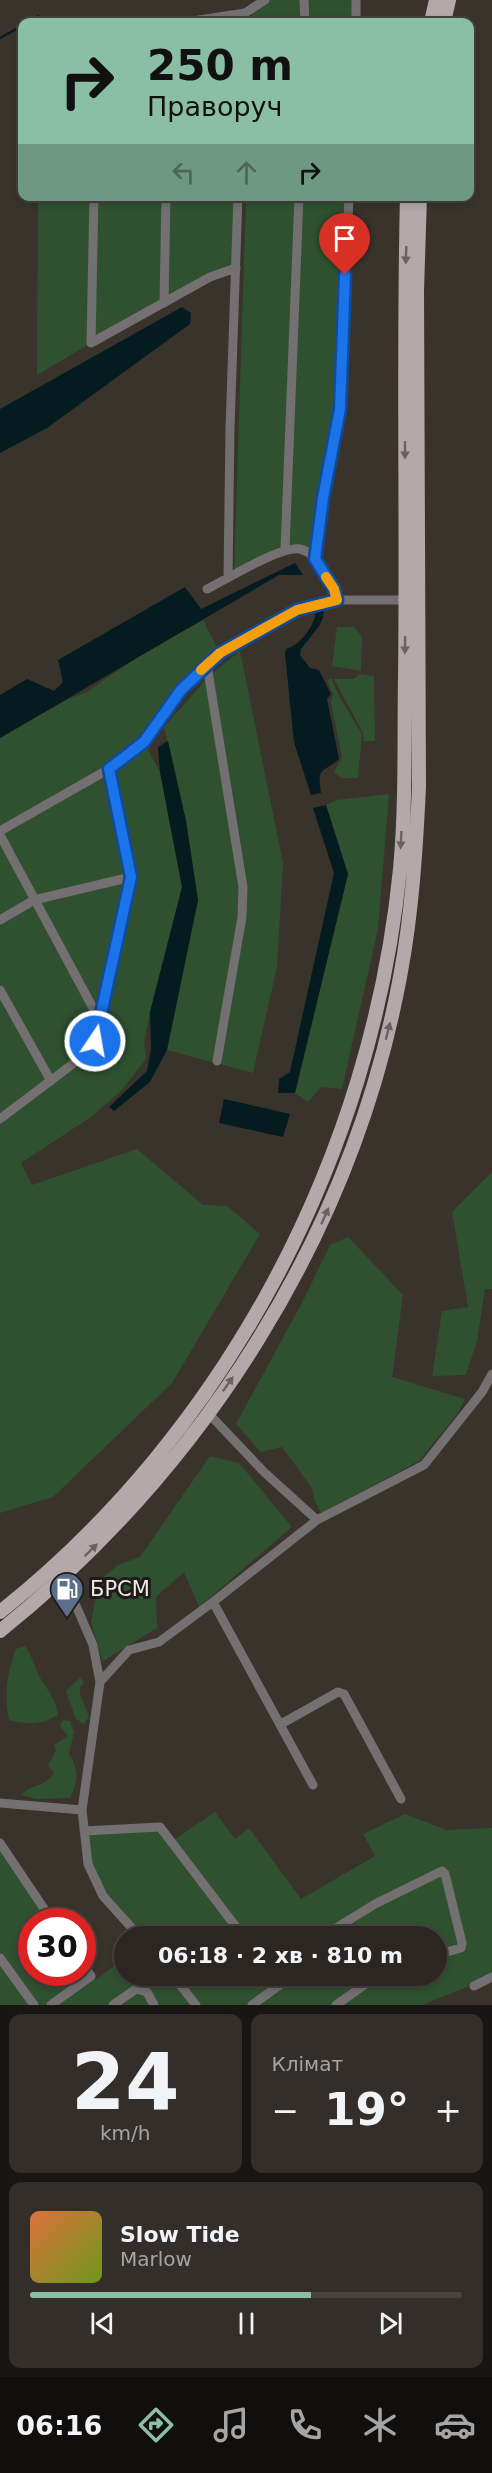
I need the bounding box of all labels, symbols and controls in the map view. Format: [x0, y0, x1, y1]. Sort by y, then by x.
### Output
text: 250 m [147, 41, 293, 90]
icon: right [48, 42, 126, 120]
text: Праворуч [147, 91, 283, 122]
icon: left [167, 156, 200, 189]
icon: ahead [230, 156, 263, 189]
icon: right [293, 156, 326, 189]
pin [319, 213, 370, 275]
icon: arrive [328, 222, 361, 255]
one-way arrow [401, 245, 410, 264]
one-way arrow [400, 440, 410, 459]
one-way arrow [401, 635, 410, 654]
one-way arrow [397, 830, 406, 849]
position arrow [63, 1009, 127, 1073]
one-way arrow [383, 1022, 393, 1040]
one-way arrow [320, 1206, 330, 1224]
one-way arrow [222, 1377, 234, 1393]
one-way arrow [83, 1544, 97, 1558]
fuel station icon: БРСМ [49, 1571, 85, 1618]
place label: БРСМ [90, 1577, 150, 1601]
speed limit sign: 30 [18, 1908, 96, 1986]
text: 06:18 · 2 хв · 810 m [158, 1943, 403, 1968]
text: 24 [71, 2037, 180, 2127]
text: Клімат [272, 2052, 343, 2076]
text: 19° [324, 2083, 409, 2136]
text: − [272, 2091, 299, 2130]
text: + [434, 2091, 462, 2130]
text: km/h [100, 2121, 150, 2145]
text: Slow Tide [120, 2222, 240, 2247]
text: Marlow [120, 2247, 192, 2271]
icon: previous [86, 2307, 119, 2340]
icon: pause [230, 2307, 263, 2340]
icon: next [374, 2307, 407, 2340]
icon: directions [135, 2404, 177, 2446]
icon: music [210, 2404, 252, 2446]
icon: phone [284, 2404, 326, 2446]
icon: climate [359, 2404, 401, 2446]
icon: car [434, 2404, 476, 2446]
text: 06:16 [16, 2410, 102, 2441]

